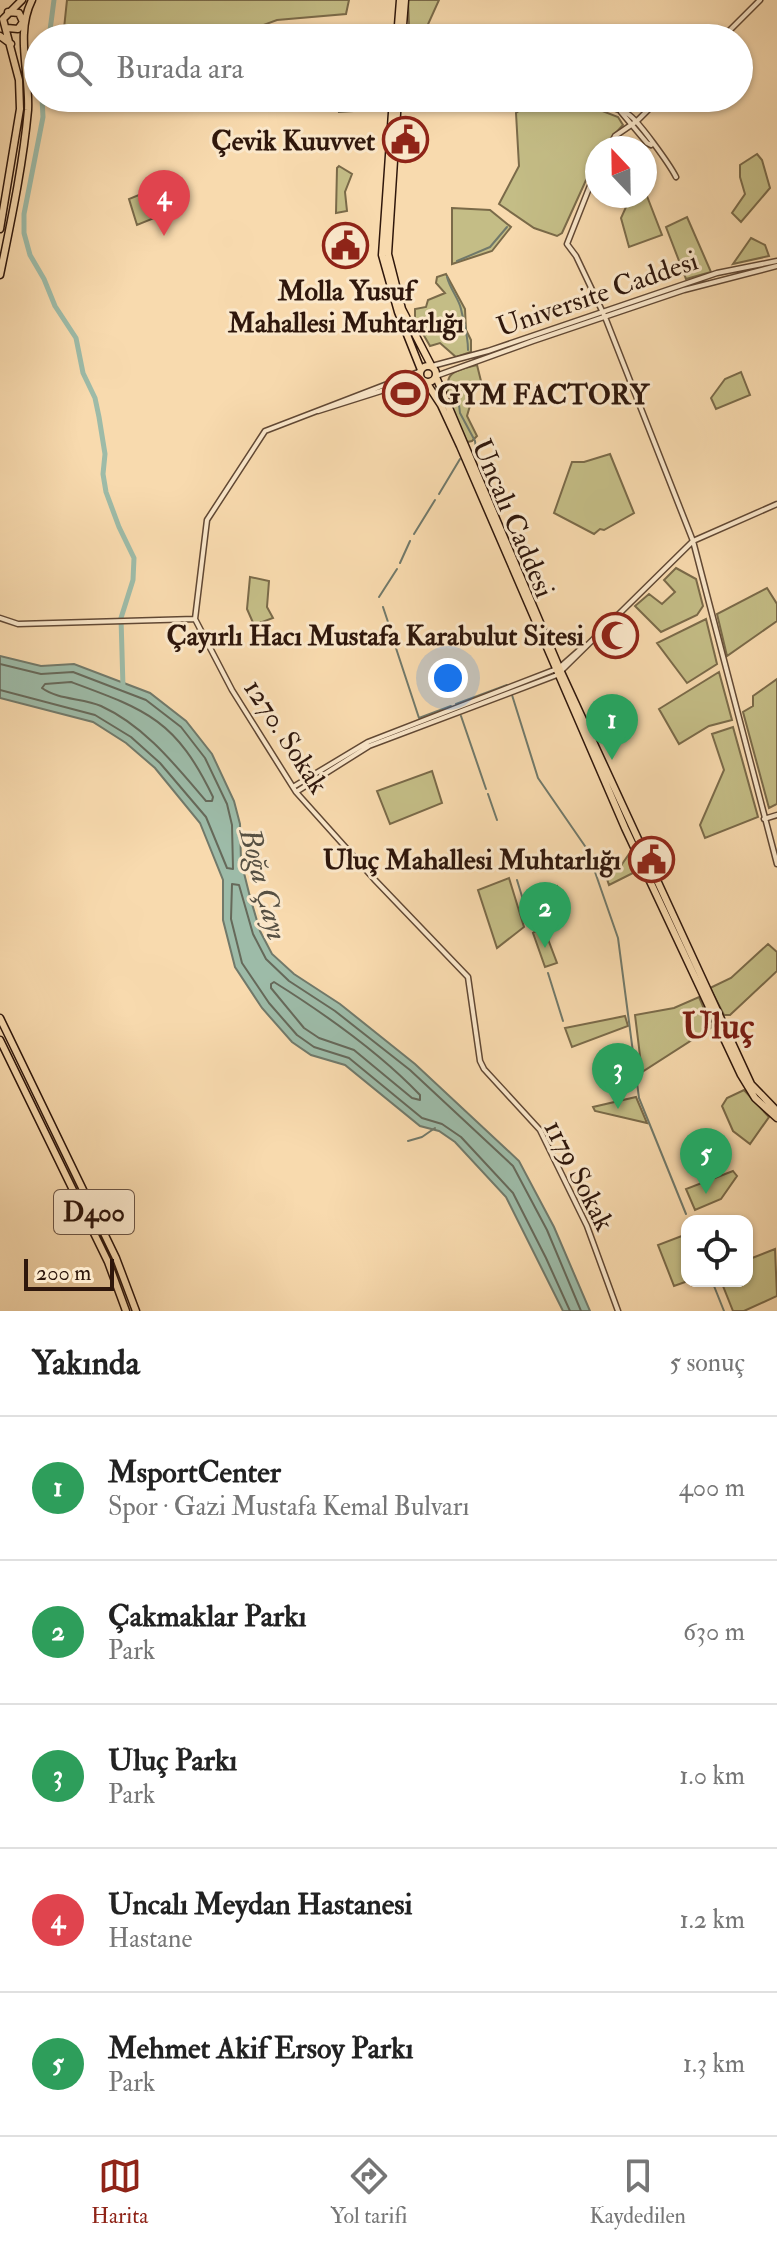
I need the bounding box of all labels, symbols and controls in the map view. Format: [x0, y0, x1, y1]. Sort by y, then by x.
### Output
search box [24, 24, 753, 112]
icon: search [52, 46, 96, 90]
text: Burada ara [116, 50, 244, 87]
public building icon: Çevik Kuuvvet [382, 116, 430, 164]
place label: Çevik Kuuvvet [211, 124, 375, 159]
north arrow [585, 136, 657, 208]
pin: 4 [138, 170, 190, 236]
public building icon: Molla Yusuf Mahallesi Muhtarlığı [322, 222, 370, 270]
street label: Universite Caddesi [492, 244, 703, 345]
place label: Molla Yusuf Mahallesi Muhtarlığı [227, 274, 465, 341]
sports icon: GYM FACTORY [382, 370, 430, 418]
place label: GYM FACTORY [437, 378, 651, 413]
street label: Uncalı Caddesi [464, 434, 562, 603]
mosque icon: Çayırlı Hacı Mustafa Karabulut Sitesi [591, 611, 639, 659]
place label: Çayırlı Hacı Mustafa Karabulut Sitesi [166, 619, 585, 654]
your location [428, 658, 468, 698]
street label: 1270. Sokak [236, 673, 336, 801]
pin: 1 [586, 694, 638, 760]
water label: Boğa Çayı [230, 822, 296, 944]
public building icon: Uluç Mahallesi Muhtarlığı [628, 835, 676, 883]
place label: Uluç Mahallesi Muhtarlığı [323, 843, 622, 878]
pin: 2 [519, 882, 571, 948]
district label: Uluç [682, 1004, 755, 1049]
pin: 3 [592, 1043, 644, 1109]
street label: 1179 Sokak [536, 1114, 622, 1238]
pin: 5 [680, 1128, 732, 1194]
road number: D400 [54, 1190, 134, 1234]
map controls [681, 1215, 753, 1287]
button: locate [681, 1215, 753, 1287]
scale bar [24, 1255, 114, 1291]
text: 200 m [36, 1259, 91, 1287]
text: Yakında [32, 1342, 140, 1385]
text: 5 sonuç [670, 1347, 745, 1379]
text: MsportCenter [108, 1454, 281, 1491]
text: 1 [53, 1472, 63, 1504]
text: 400 m [679, 1472, 745, 1504]
text: Spor · Gazi Mustafa Kemal Bulvarı [108, 1491, 469, 1523]
text: Çakmaklar Parkı [108, 1598, 307, 1635]
text: 2 [51, 1616, 65, 1648]
text: 630 m [683, 1616, 745, 1648]
text: Park [108, 1635, 155, 1667]
text: Uluç Parkı [108, 1742, 237, 1779]
text: 3 [53, 1760, 63, 1792]
text: 1.0 km [679, 1760, 745, 1792]
text: Park [108, 1779, 155, 1811]
text: Uncalı Meydan Hastanesi [108, 1886, 413, 1923]
text: 4 [51, 1904, 65, 1936]
text: 1.2 km [679, 1904, 745, 1936]
text: Hastane [108, 1923, 192, 1955]
text: Mehmet Akif Ersoy Parkı [108, 2030, 413, 2067]
text: 5 [52, 2048, 64, 2080]
text: 1.3 km [683, 2048, 745, 2080]
text: Park [108, 2067, 155, 2099]
tab: Harita [91, 2154, 148, 2230]
tab: Yol tarifi [330, 2154, 407, 2230]
tab: Kaydedilen [590, 2154, 686, 2230]

